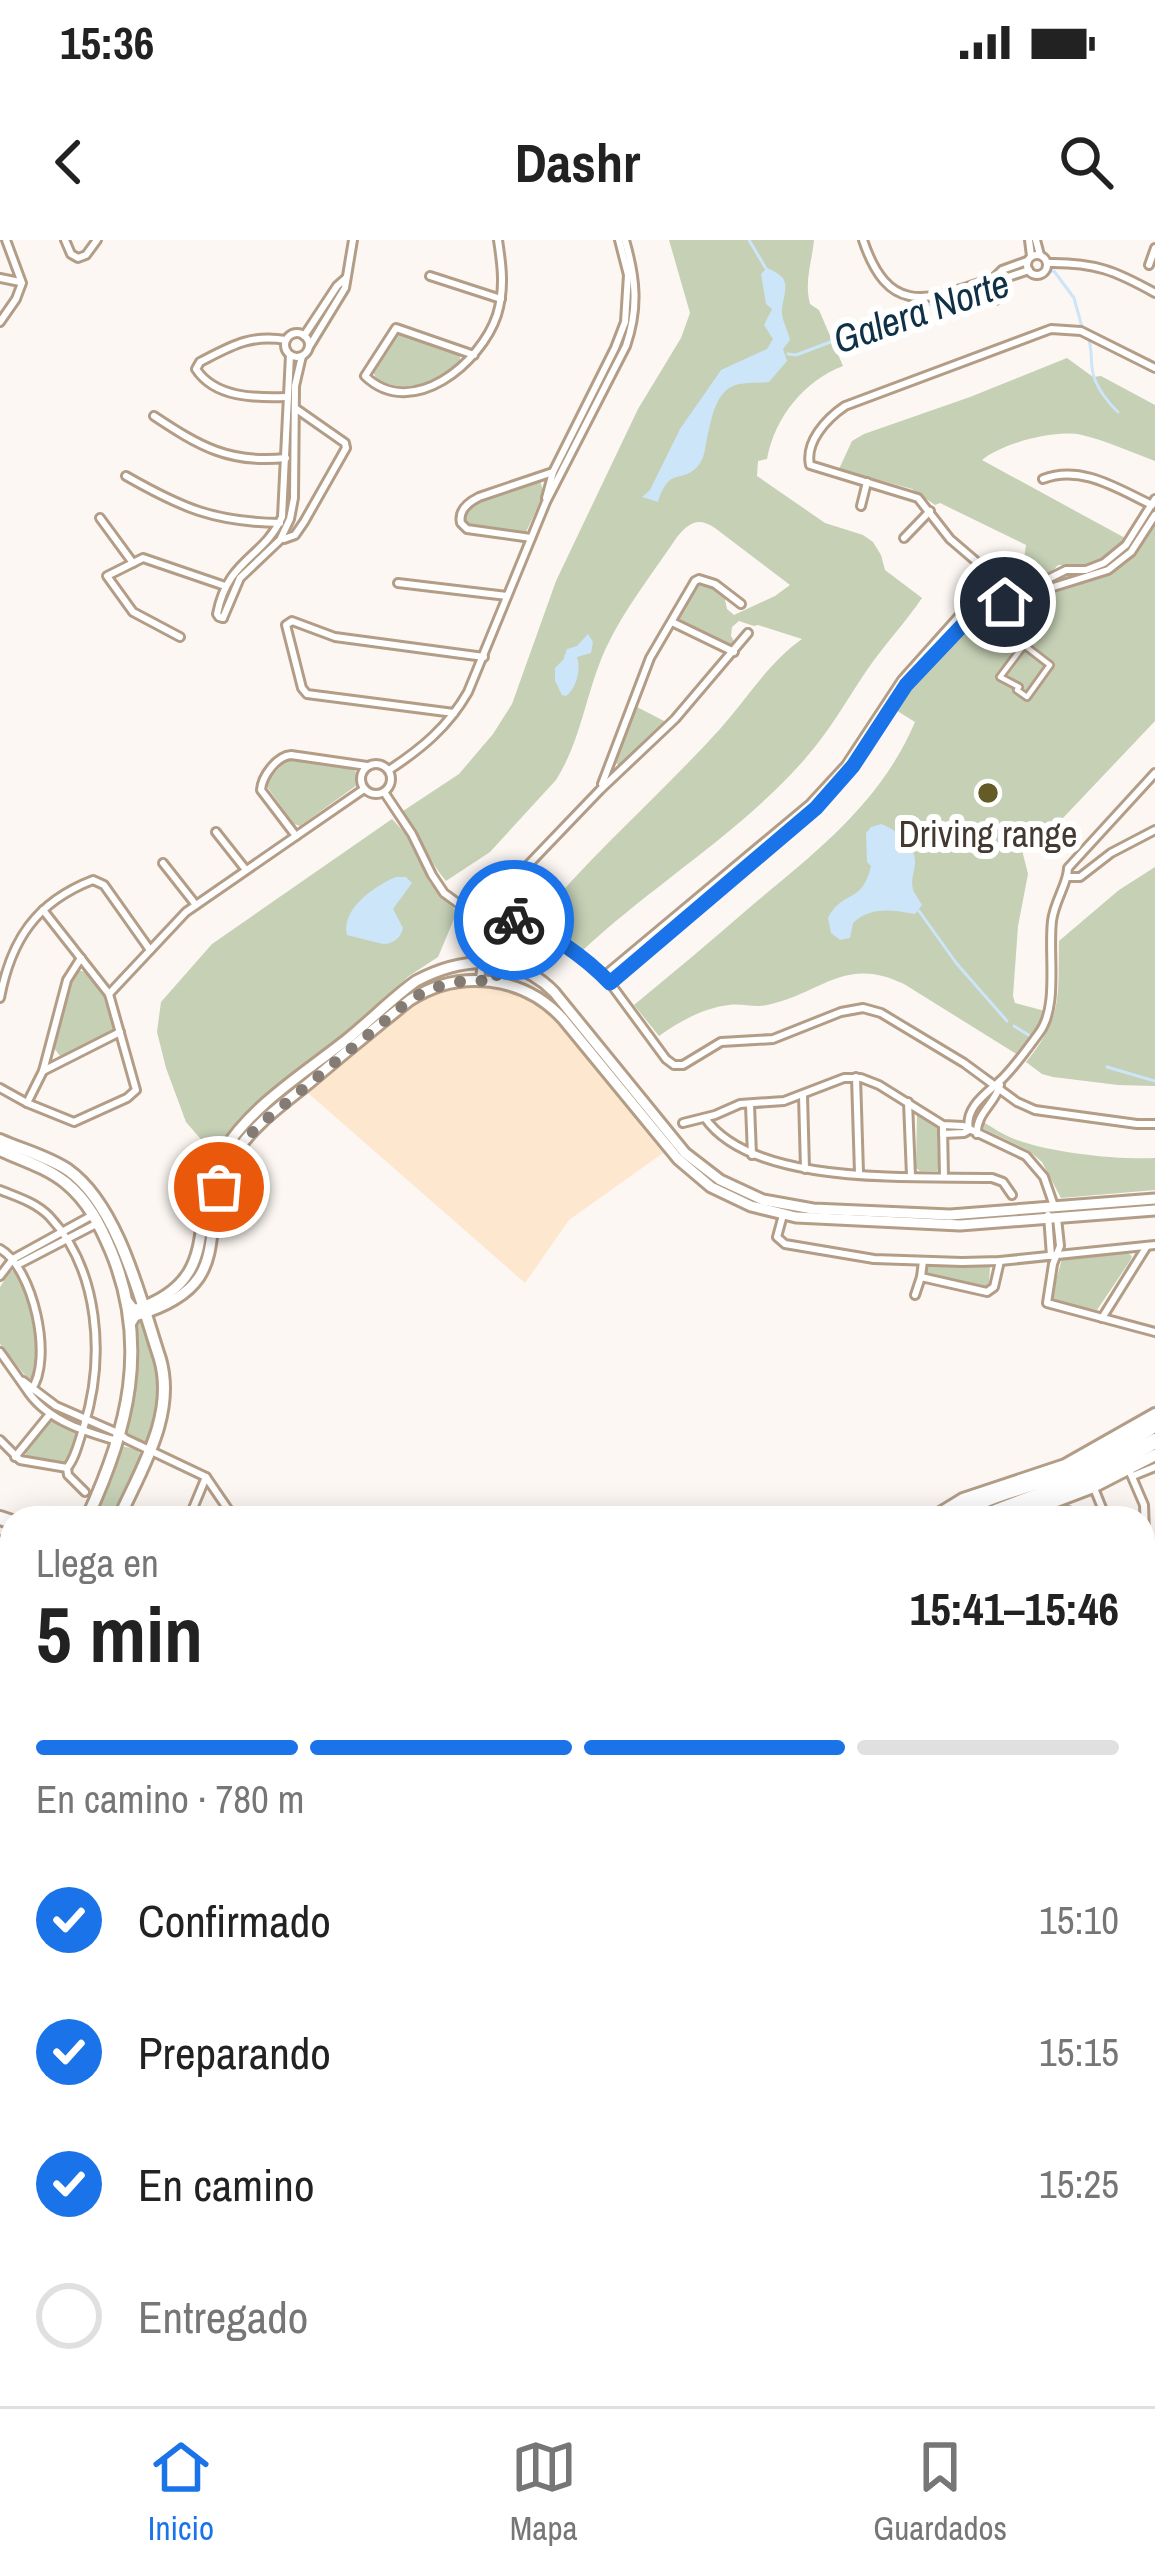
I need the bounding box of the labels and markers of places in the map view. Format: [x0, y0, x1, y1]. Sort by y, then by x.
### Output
pin [954, 551, 1056, 653]
marker: Driving range [975, 780, 1001, 806]
place label: Driving range [899, 810, 1077, 858]
pin [168, 1136, 270, 1238]

